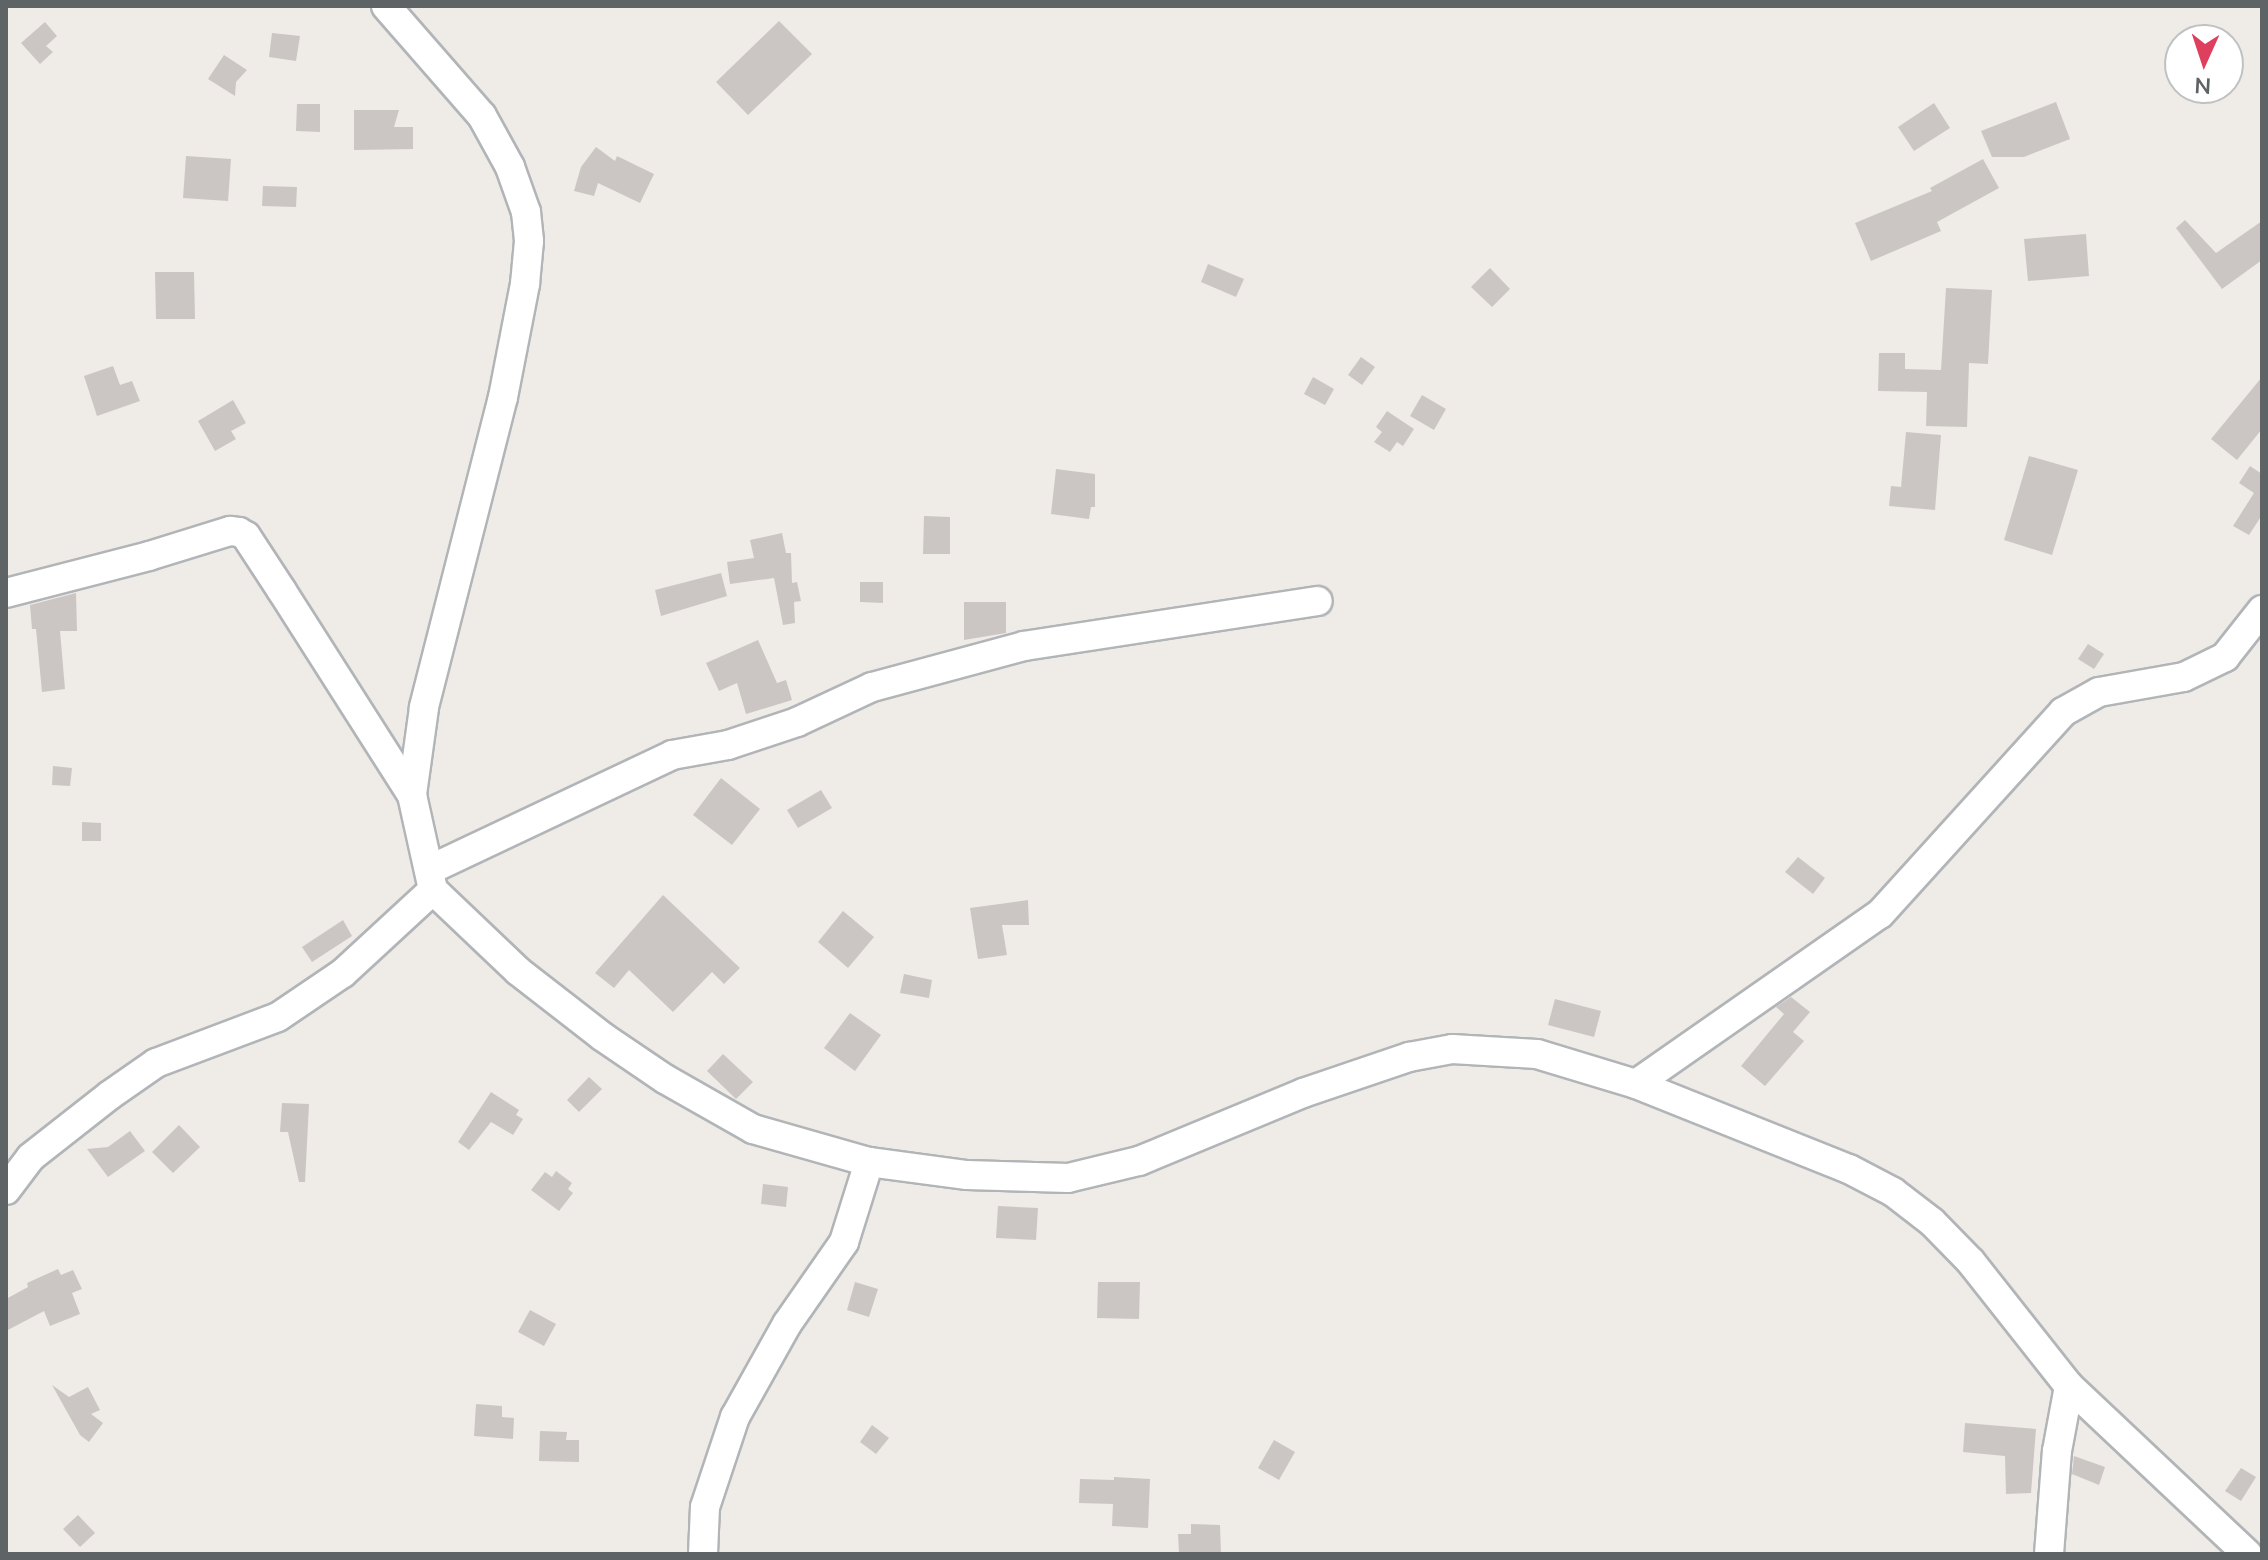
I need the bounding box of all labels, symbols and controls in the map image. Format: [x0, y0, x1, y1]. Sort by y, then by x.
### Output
north arrow [2164, 24, 2244, 104]
text: N [2194, 72, 2212, 100]

